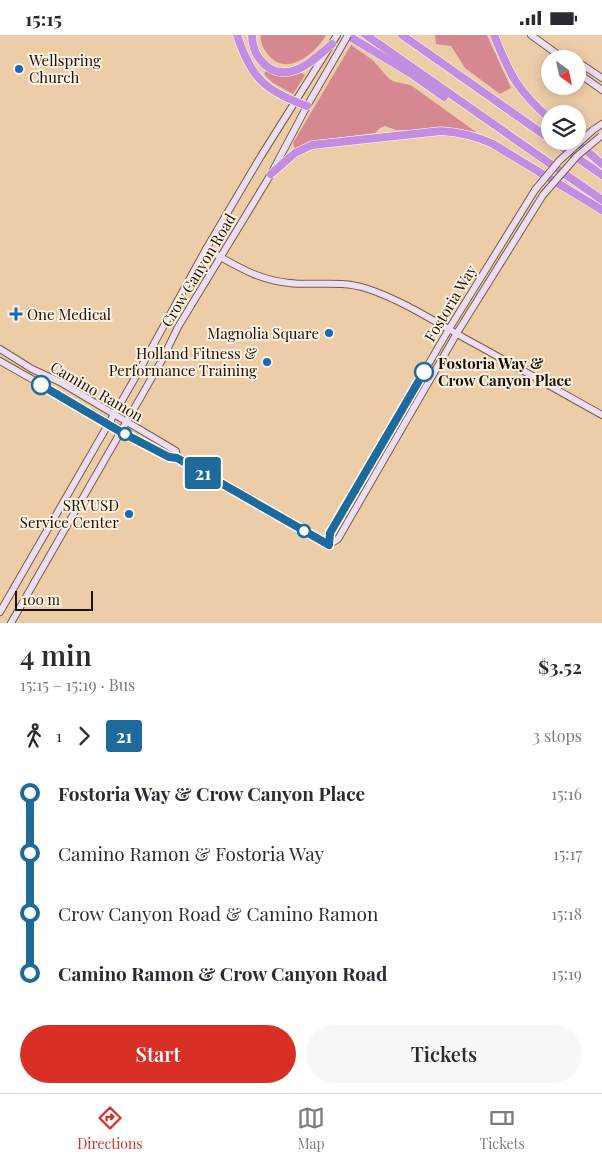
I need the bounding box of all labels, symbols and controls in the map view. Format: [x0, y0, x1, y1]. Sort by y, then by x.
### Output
text: 15:15 [25, 5, 62, 31]
place label: Wellspring Church [28, 50, 101, 87]
north arrow [541, 50, 586, 95]
map controls [541, 50, 586, 150]
marker: Wellspring Church [13, 63, 25, 75]
button: layers [541, 105, 586, 150]
street label: Crow Canyon Road [156, 209, 240, 330]
street label: Fostoria Way [419, 261, 481, 345]
place label: One Medical [27, 304, 111, 324]
marker: One Medical [9, 307, 23, 321]
place label: Magnolia Square [207, 323, 319, 343]
marker: Magnolia Square [323, 327, 335, 339]
place label: Holland Fitness & Performance Training [109, 343, 257, 380]
place label: Fostoria Way & Crow Canyon Place [438, 353, 572, 390]
street label: Camino Ramon [47, 356, 147, 426]
marker: Holland Fitness & Performance Training [261, 356, 273, 368]
marker: Fostoria Way & Crow Canyon Place [414, 362, 434, 382]
unlabelled marker [31, 375, 51, 395]
unlabelled marker [118, 427, 132, 441]
line badge: 21 [180, 457, 226, 489]
text: 21 [195, 461, 211, 485]
place label: SRVUSD Service Center [20, 495, 119, 532]
marker: SRVUSD Service Center [123, 508, 135, 520]
unlabelled marker [297, 524, 311, 538]
scale bar [15, 588, 92, 611]
text: 100 m [22, 590, 60, 609]
text: 4 min [20, 636, 92, 673]
text: $3.52 [538, 653, 582, 679]
text: 15:15 – 15:19 · Bus [20, 674, 135, 695]
icon: walk [20, 722, 48, 750]
icon: forward [70, 722, 98, 750]
text: 21 [116, 724, 132, 748]
text: 1 [56, 725, 62, 746]
text: 3 stops [533, 725, 582, 746]
text: Fostoria Way & Crow Canyon Place [58, 780, 365, 806]
text: 15:16 [551, 783, 582, 804]
text: Camino Ramon & Fostoria Way [58, 840, 324, 866]
text: 15:17 [553, 843, 582, 864]
text: Crow Canyon Road & Camino Ramon [58, 900, 378, 926]
text: 15:18 [551, 903, 582, 924]
text: Camino Ramon & Crow Canyon Road [58, 960, 387, 986]
text: 15:19 [551, 963, 582, 984]
button: Start [20, 1025, 296, 1083]
button: Tickets [306, 1025, 582, 1083]
tab: Directions [77, 1104, 143, 1153]
tab: Map [297, 1104, 325, 1153]
tab: Tickets [480, 1104, 525, 1153]

